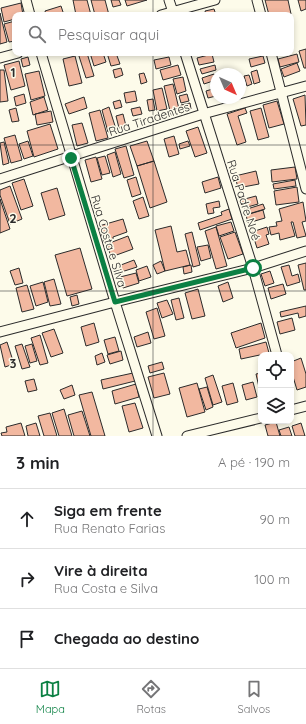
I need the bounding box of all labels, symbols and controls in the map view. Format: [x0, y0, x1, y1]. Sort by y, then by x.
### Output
search box [12, 12, 294, 56]
icon: search [26, 23, 48, 45]
text: Pesquisar aqui [58, 25, 159, 44]
text: 1 [10, 64, 16, 80]
north arrow [210, 68, 246, 104]
street label: Rua Tiradentes [107, 99, 192, 139]
route end [62, 149, 80, 167]
street label: Rua Padre Noé [224, 158, 264, 243]
street label: Rua Costa e Silva [88, 193, 130, 289]
text: 2 [9, 210, 17, 226]
route start [244, 259, 262, 277]
map controls [258, 352, 294, 424]
button: locate [258, 352, 294, 388]
text: 3 [10, 355, 17, 371]
button: layers [258, 388, 294, 424]
text: 3 min [16, 452, 60, 473]
text: A pé · 190 m [218, 454, 290, 470]
text: Siga em frente [54, 501, 162, 520]
icon: ahead [16, 508, 38, 530]
text: 90 m [260, 511, 290, 527]
text: Rua Renato Farias [54, 520, 165, 536]
text: Vire à direita [54, 561, 148, 580]
icon: right [16, 568, 38, 590]
text: 100 m [254, 571, 290, 587]
text: Rua Costa e Silva [54, 580, 158, 596]
icon: arrive [16, 628, 38, 650]
text: Chegada ao destino [54, 629, 199, 648]
tab: Mapa [36, 678, 65, 716]
tab: Rotas [136, 678, 166, 716]
tab: Salvos [238, 678, 270, 716]

